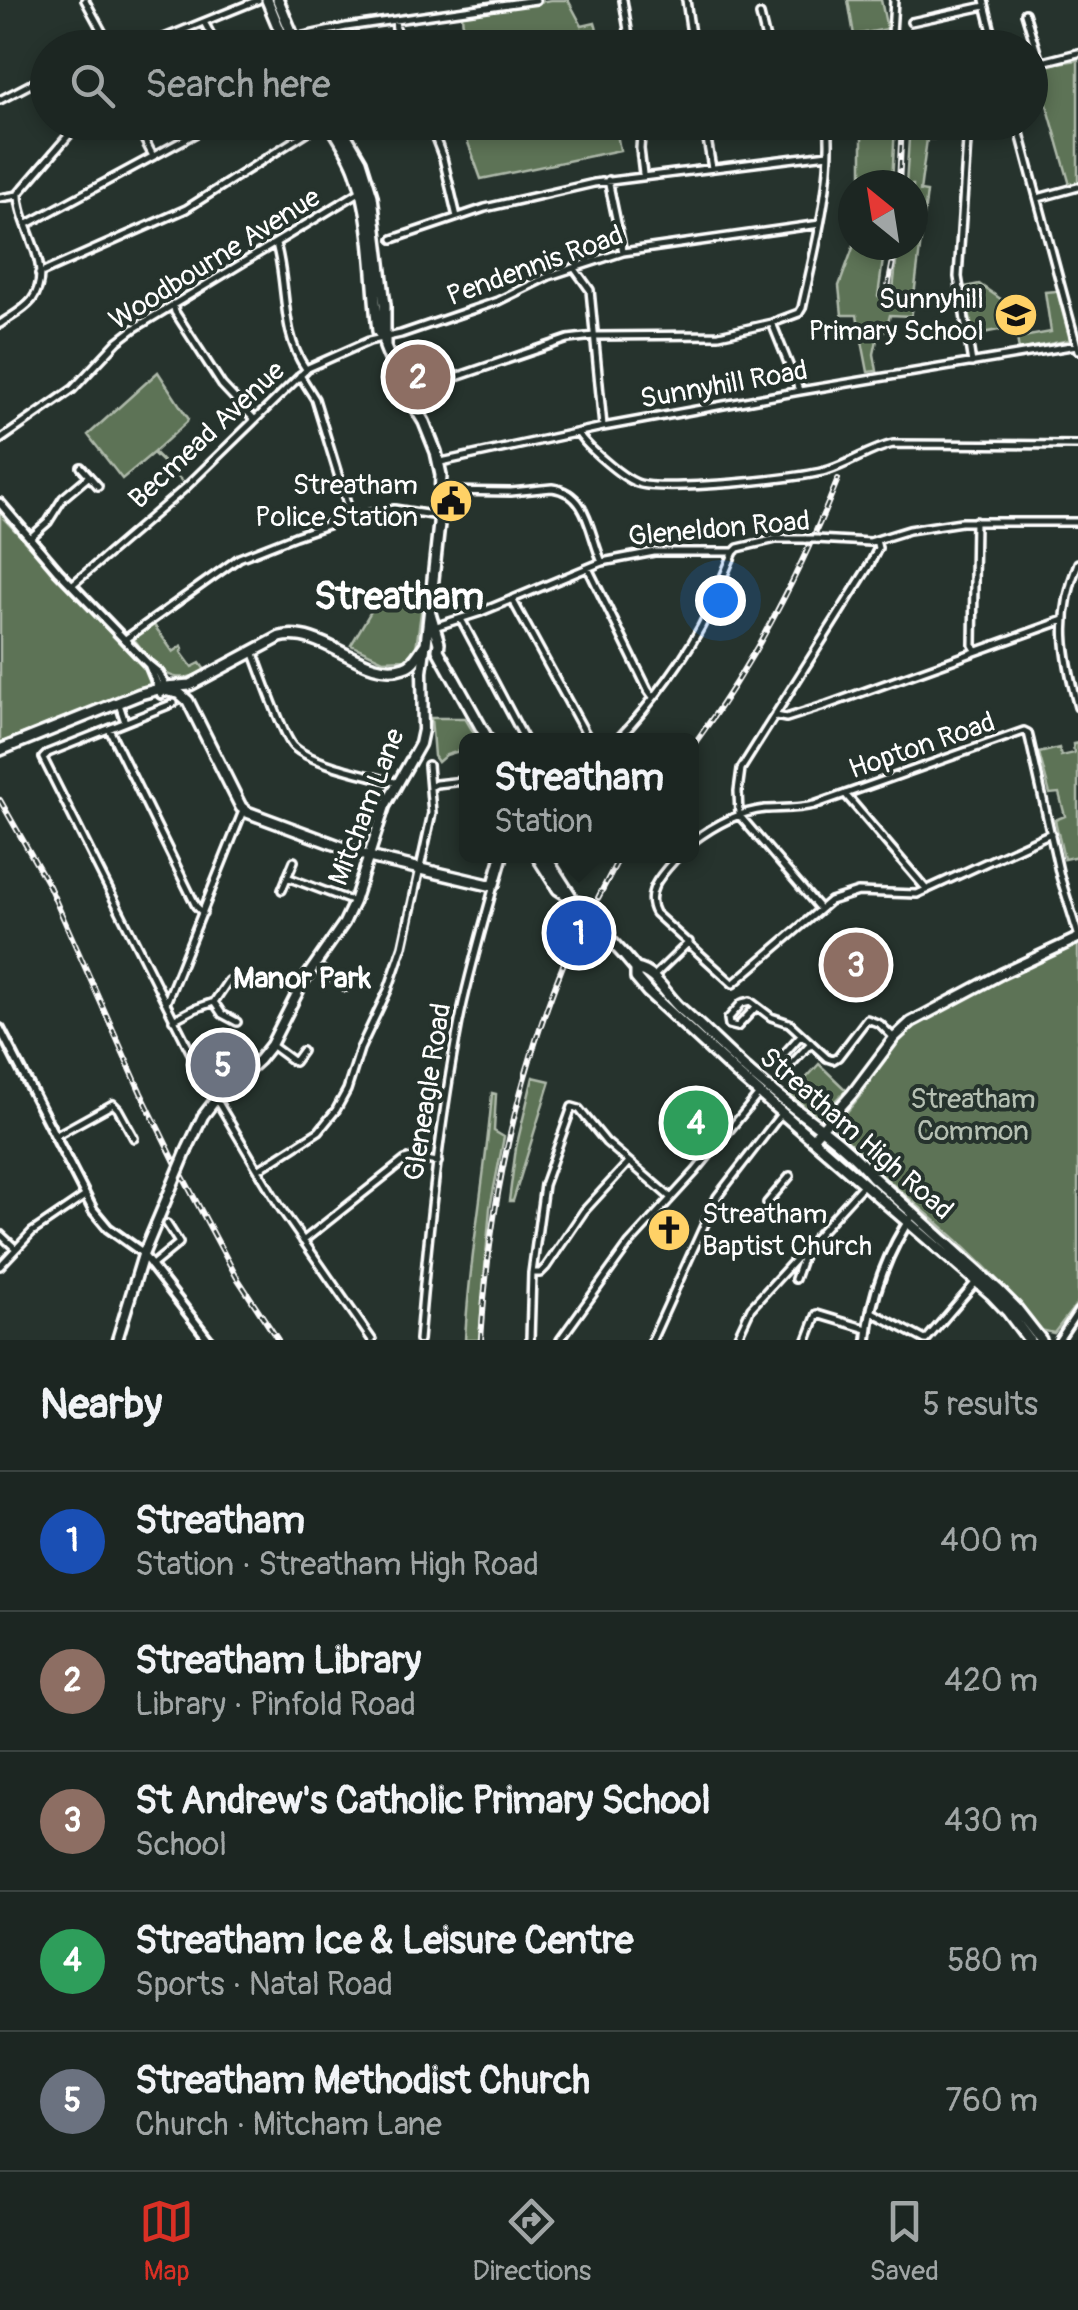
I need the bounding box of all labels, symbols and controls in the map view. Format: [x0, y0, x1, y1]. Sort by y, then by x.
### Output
search box [30, 30, 1048, 140]
icon: search [65, 58, 120, 113]
text: Search here [145, 61, 331, 109]
north arrow [838, 170, 928, 260]
street label: Woodbourne Avenue [103, 180, 327, 338]
street label: Pendennis Road [442, 218, 628, 314]
place label: Sunnyhill Primary School [808, 282, 984, 349]
school or university icon: Sunnyhill Primary School [993, 292, 1039, 338]
pin: 2 [386, 340, 450, 414]
street label: Becmead Avenue [121, 353, 293, 516]
street label: Sunnyhill Road [638, 353, 810, 417]
place label: Streatham Police Station [255, 468, 418, 535]
public building icon: Streatham Police Station [428, 478, 474, 524]
street label: Gleneldon Road [627, 504, 811, 554]
district label: Streatham [314, 573, 484, 621]
your location [695, 575, 746, 626]
street label: Hopton Road [844, 705, 1000, 787]
street label: Mitcham Lane [321, 723, 413, 890]
popup [459, 733, 699, 863]
text: Streatham [494, 754, 664, 802]
text: Station [494, 802, 593, 842]
pin: 1 [546, 896, 612, 970]
pin: 3 [824, 928, 888, 1002]
district label: Manor Park [233, 960, 372, 997]
street label: Gleneagle Road [397, 1001, 459, 1183]
pin: 5 [190, 1028, 256, 1102]
street label: Streatham High Road [752, 1040, 960, 1228]
park label: Streatham Common [910, 1082, 1036, 1149]
pin: 4 [664, 1086, 728, 1160]
place label: Streatham Baptist Church [702, 1197, 872, 1264]
church icon: Streatham Baptist Church [646, 1207, 692, 1253]
text: Nearby [40, 1379, 162, 1431]
text: 5 results [923, 1385, 1038, 1425]
text: Streatham [135, 1497, 305, 1545]
text: 1 [66, 1521, 79, 1561]
text: 400 m [940, 1521, 1038, 1561]
text: Station · Streatham High Road [135, 1545, 539, 1585]
text: Streatham Library [135, 1637, 421, 1685]
text: 2 [64, 1661, 81, 1701]
text: 420 m [944, 1661, 1038, 1701]
text: Library · Pinfold Road [135, 1685, 416, 1725]
text: St Andrew's Catholic Primary School [135, 1777, 711, 1825]
text: 3 [64, 1801, 81, 1841]
text: 430 m [944, 1801, 1038, 1841]
text: School [135, 1825, 227, 1865]
text: Streatham Ice & Leisure Centre [135, 1917, 634, 1965]
text: 4 [63, 1941, 82, 1981]
text: 580 m [947, 1941, 1038, 1981]
text: Sports · Natal Road [135, 1965, 393, 2005]
text: Streatham Methodist Church [135, 2057, 590, 2105]
text: 5 [64, 2081, 81, 2121]
text: 760 m [945, 2081, 1038, 2121]
text: Church · Mitcham Lane [135, 2105, 442, 2145]
tab: Map [139, 2194, 194, 2289]
tab: Directions [472, 2194, 591, 2289]
tab: Saved [869, 2194, 939, 2289]

